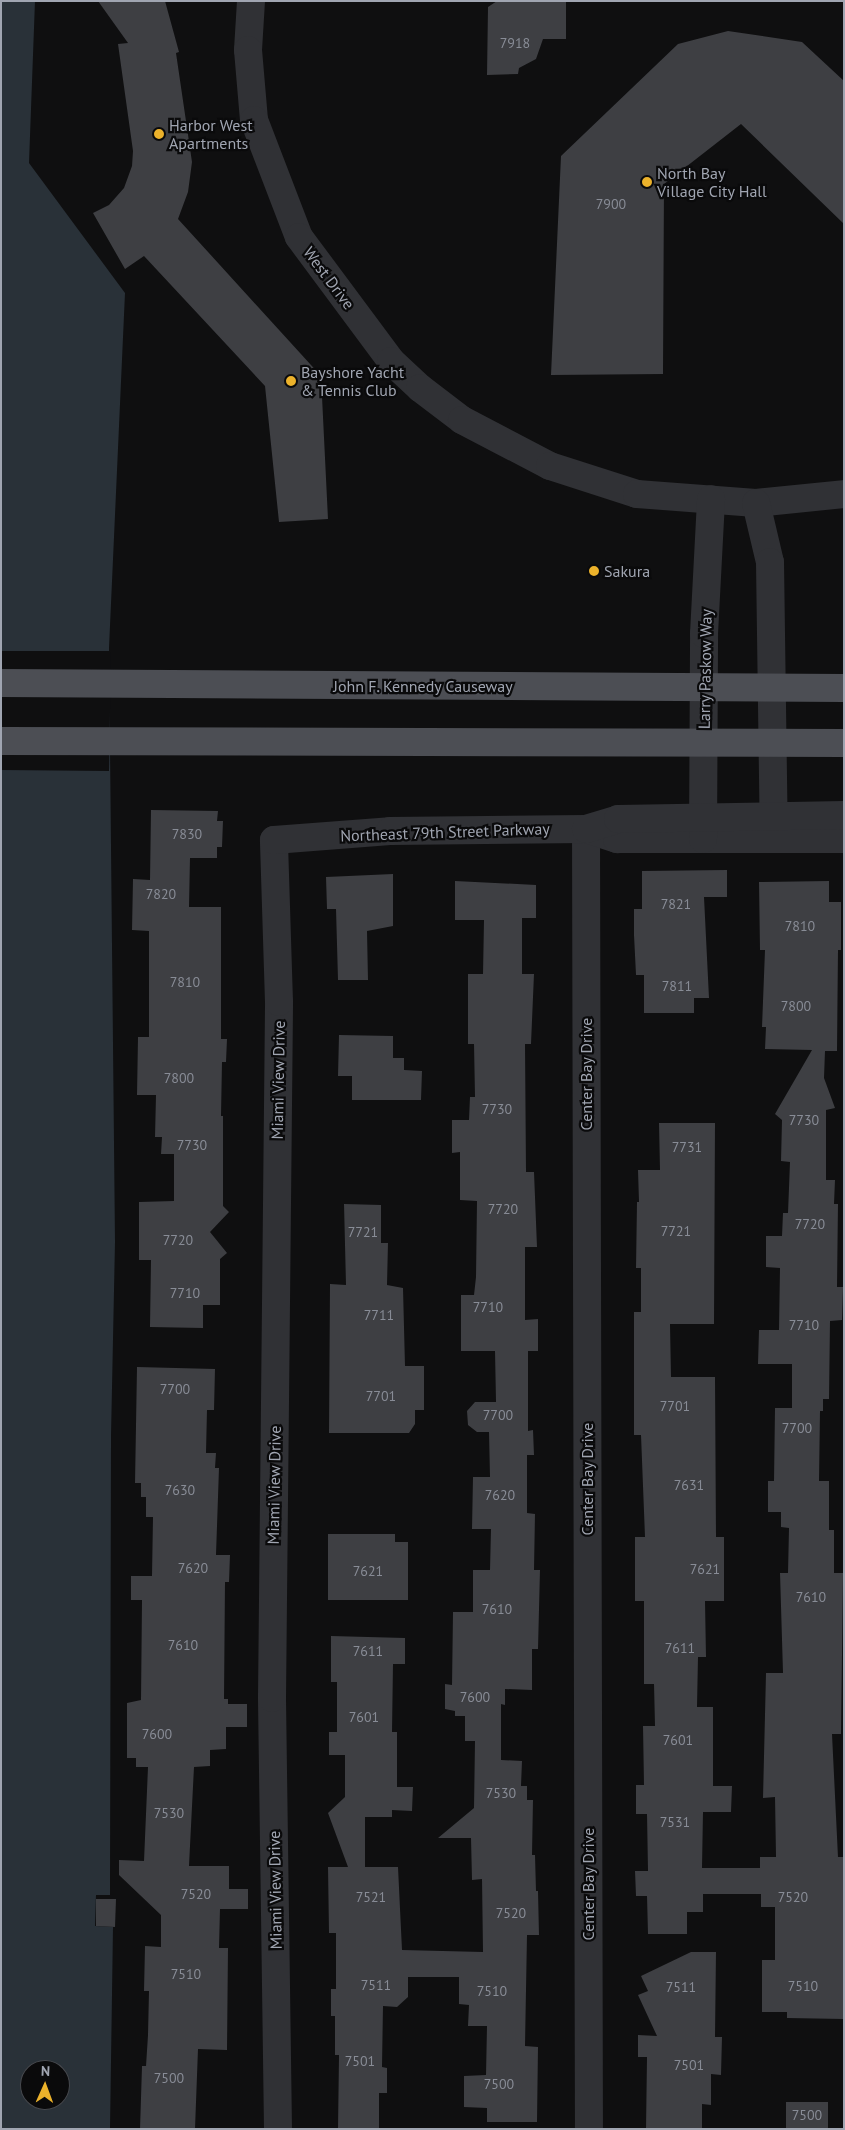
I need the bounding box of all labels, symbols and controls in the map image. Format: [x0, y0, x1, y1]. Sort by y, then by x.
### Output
house number: 7918 [500, 35, 530, 51]
place label: Harbor West Apartments [169, 115, 253, 153]
marker: Harbor West Apartments [153, 128, 165, 140]
place label: North Bay Village City Hall [657, 163, 767, 201]
marker: North Bay Village City Hall [641, 176, 653, 188]
house number: 7900 [596, 196, 626, 212]
street label: West Drive [299, 243, 359, 313]
place label: Bayshore Yacht & Tennis Club [301, 362, 405, 400]
marker: Bayshore Yacht & Tennis Club [285, 375, 297, 387]
place label: Sakura [604, 561, 650, 581]
marker: Sakura [588, 565, 600, 577]
street label: Larry Paskow Way [694, 608, 716, 730]
street label: John F. Kennedy Causeway [332, 676, 514, 696]
street label: Northeast 79th Street Parkway [340, 819, 550, 845]
house number: 7830 [172, 826, 202, 842]
house number: 7820 [146, 886, 176, 902]
house number: 7821 [661, 896, 691, 912]
house number: 7810 [785, 918, 815, 934]
house number: 7810 [170, 974, 200, 990]
house number: 7811 [662, 978, 692, 994]
house number: 7800 [781, 998, 811, 1014]
street label: Center Bay Drive [576, 1017, 596, 1131]
street label: Miami View Drive [267, 1020, 289, 1140]
house number: 7800 [164, 1070, 194, 1086]
house number: 7730 [482, 1101, 512, 1117]
house number: 7730 [789, 1112, 819, 1128]
house number: 7730 [177, 1137, 207, 1153]
house number: 7731 [672, 1139, 702, 1155]
house number: 7720 [488, 1201, 518, 1217]
house number: 7720 [795, 1216, 825, 1232]
house number: 7721 [661, 1223, 691, 1239]
house number: 7721 [348, 1224, 378, 1240]
house number: 7720 [163, 1232, 193, 1248]
house number: 7710 [170, 1285, 200, 1301]
house number: 7710 [473, 1299, 503, 1315]
house number: 7711 [364, 1307, 394, 1323]
house number: 7710 [789, 1317, 819, 1333]
house number: 7700 [160, 1381, 190, 1397]
house number: 7701 [366, 1388, 396, 1404]
house number: 7701 [660, 1398, 690, 1414]
house number: 7700 [483, 1407, 513, 1423]
house number: 7700 [782, 1420, 812, 1436]
street label: Center Bay Drive [577, 1422, 597, 1536]
street label: Miami View Drive [263, 1425, 285, 1545]
house number: 7631 [674, 1477, 704, 1493]
house number: 7630 [165, 1482, 195, 1498]
house number: 7620 [485, 1487, 515, 1503]
house number: 7620 [178, 1560, 208, 1576]
house number: 7621 [690, 1561, 720, 1577]
house number: 7621 [353, 1563, 383, 1579]
house number: 7610 [796, 1589, 826, 1605]
house number: 7610 [482, 1601, 512, 1617]
house number: 7610 [168, 1637, 198, 1653]
house number: 7611 [665, 1640, 695, 1656]
house number: 7611 [353, 1643, 383, 1659]
house number: 7600 [460, 1689, 490, 1705]
house number: 7601 [349, 1709, 379, 1725]
house number: 7600 [142, 1726, 172, 1742]
house number: 7601 [663, 1732, 693, 1748]
house number: 7530 [486, 1785, 516, 1801]
house number: 7530 [154, 1805, 184, 1821]
house number: 7531 [660, 1814, 690, 1830]
street label: Center Bay Drive [578, 1827, 598, 1941]
street label: Miami View Drive [264, 1830, 286, 1950]
house number: 7520 [181, 1886, 211, 1902]
house number: 7521 [356, 1889, 386, 1905]
house number: 7520 [778, 1889, 808, 1905]
house number: 7520 [496, 1905, 526, 1921]
house number: 7510 [171, 1966, 201, 1982]
house number: 7511 [361, 1977, 391, 1993]
house number: 7510 [788, 1978, 818, 1994]
house number: 7511 [666, 1979, 696, 1995]
house number: 7510 [477, 1983, 507, 1999]
house number: 7501 [345, 2053, 375, 2069]
house number: 7501 [674, 2057, 704, 2073]
north arrow [20, 2060, 70, 2110]
text: N [41, 2062, 50, 2080]
house number: 7500 [154, 2070, 184, 2086]
house number: 7500 [484, 2076, 514, 2092]
house number: 7500 [792, 2107, 822, 2123]

